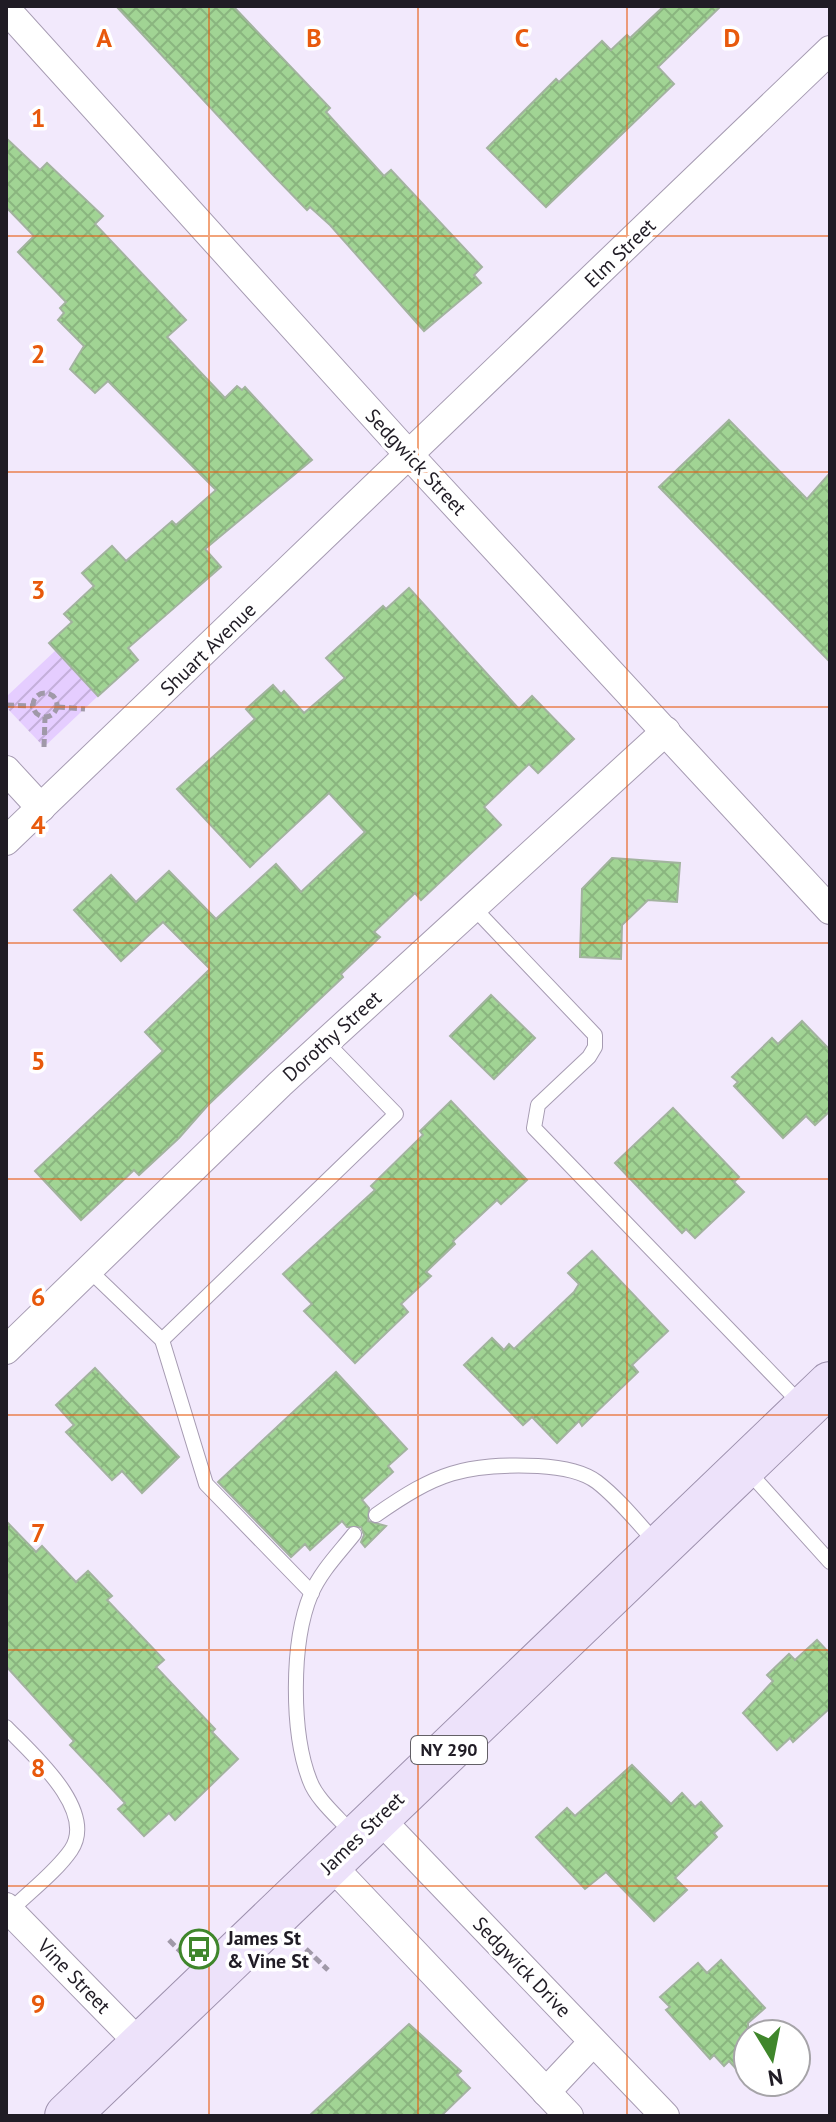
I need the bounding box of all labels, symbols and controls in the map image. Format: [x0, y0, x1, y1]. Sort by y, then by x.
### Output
text: A [96, 21, 112, 54]
text: B [306, 21, 322, 54]
text: C [515, 21, 529, 54]
text: D [724, 21, 740, 54]
text: 1 [31, 101, 45, 134]
street label: Elm Street [579, 213, 661, 293]
text: 2 [31, 337, 45, 370]
street label: Sedgwick Street [360, 403, 472, 521]
text: 3 [31, 573, 45, 606]
street label: Shuart Avenue [155, 597, 261, 701]
text: 4 [31, 808, 46, 841]
street label: Dorothy Street [277, 985, 387, 1087]
text: 5 [31, 1044, 45, 1077]
text: 6 [31, 1280, 45, 1313]
text: 7 [31, 1516, 45, 1549]
road number: NY 290 [411, 1736, 487, 1764]
text: 8 [31, 1751, 45, 1784]
street label: James Street [314, 1786, 410, 1880]
street label: Sedgwick Drive [467, 1911, 577, 2023]
place label: James St & Vine St [226, 1925, 309, 1974]
bus stop icon: James St & Vine St [178, 1928, 220, 1970]
street label: Vine Street [31, 1932, 116, 2019]
text: 9 [31, 1987, 45, 2020]
north arrow [732, 2018, 812, 2098]
text: N [766, 2063, 785, 2093]

